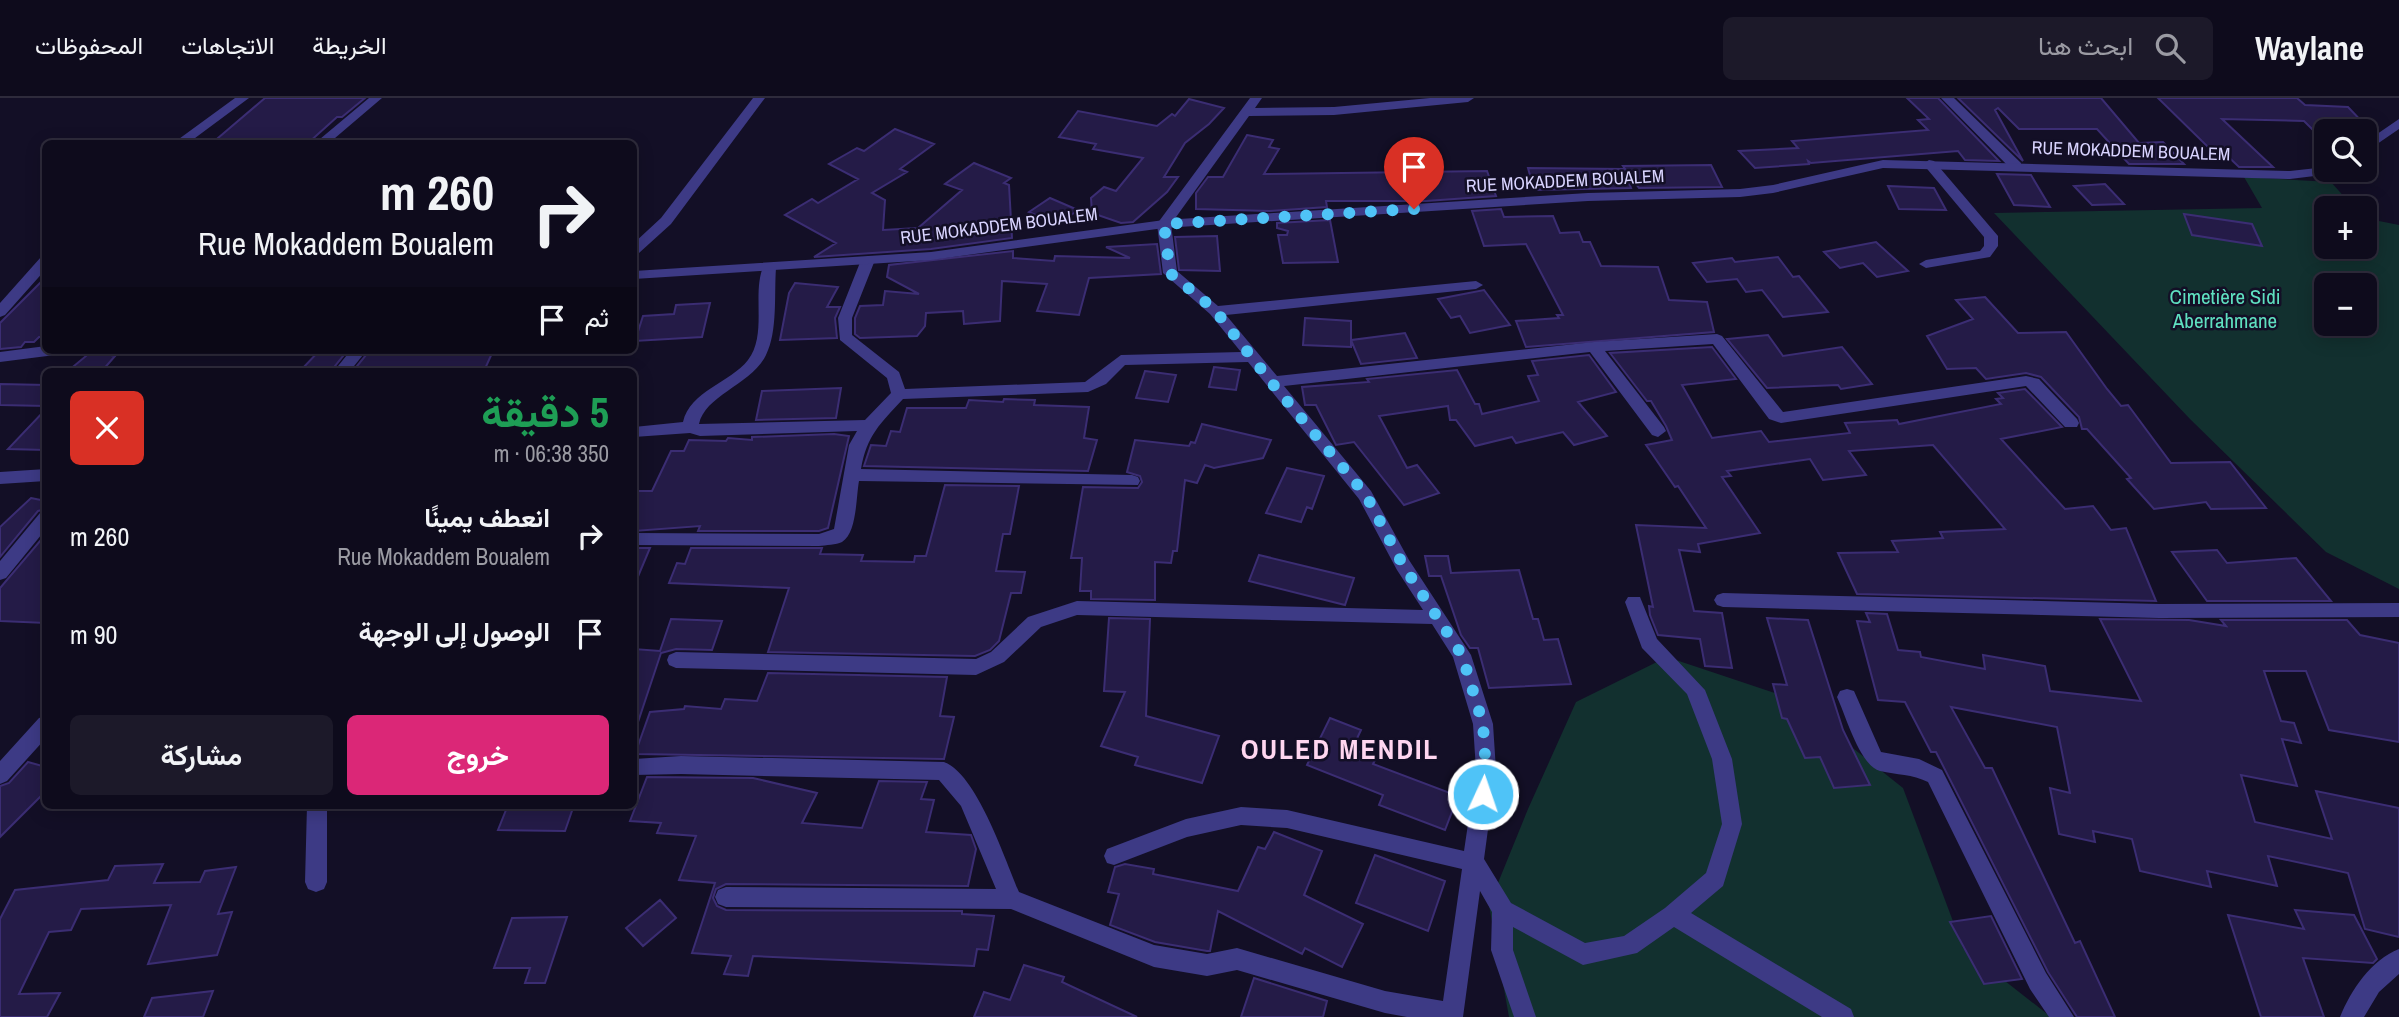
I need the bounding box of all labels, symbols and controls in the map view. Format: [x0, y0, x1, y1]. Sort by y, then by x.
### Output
search box [1723, 17, 2213, 80]
text: Waylane [2255, 26, 2364, 70]
text: ابحث هنا [2038, 28, 2133, 63]
text: المحفوظات [35, 29, 143, 61]
text: الاتجاهات [181, 29, 274, 61]
text: الخريطة [312, 29, 387, 61]
icon: search [2151, 29, 2189, 67]
map controls [2314, 119, 2377, 336]
button: search [2314, 119, 2377, 182]
street label: RUE MOKADDEM BOUALEM [2031, 135, 2231, 166]
pin [1384, 137, 1444, 209]
icon: arrive [1395, 148, 1433, 186]
text: 260 m [380, 159, 494, 225]
street label: RUE MOKADDEM BOUALEM [1465, 163, 1665, 198]
icon: right [518, 168, 609, 259]
button: + [2314, 196, 2377, 259]
street label: RUE MOKADDEM BOUALEM [899, 201, 1099, 250]
text: Rue Mokaddem Boualem [198, 222, 494, 265]
button: − [2314, 273, 2377, 336]
park label: Cimetière Sidi Aberrahmane [2169, 282, 2281, 335]
text: ثم [585, 300, 609, 335]
icon: arrive [533, 301, 571, 339]
text: 5 دقيقة [481, 384, 609, 440]
button: close [70, 391, 144, 465]
text: 350 m · 06:38 [494, 438, 609, 469]
text: انعطف يمينًا [424, 500, 550, 535]
icon: right [571, 517, 609, 555]
text: 260 m [70, 519, 129, 554]
text: Rue Mokaddem Boualem [337, 541, 550, 572]
text: الوصول إلى الوجهة [358, 614, 550, 649]
icon: arrive [571, 615, 609, 653]
text: 90 m [70, 617, 117, 652]
button: مشاركة [70, 715, 333, 795]
button: خروج [347, 715, 609, 795]
district label: OULED MENDIL [1241, 730, 1439, 768]
position arrow [1446, 757, 1520, 831]

